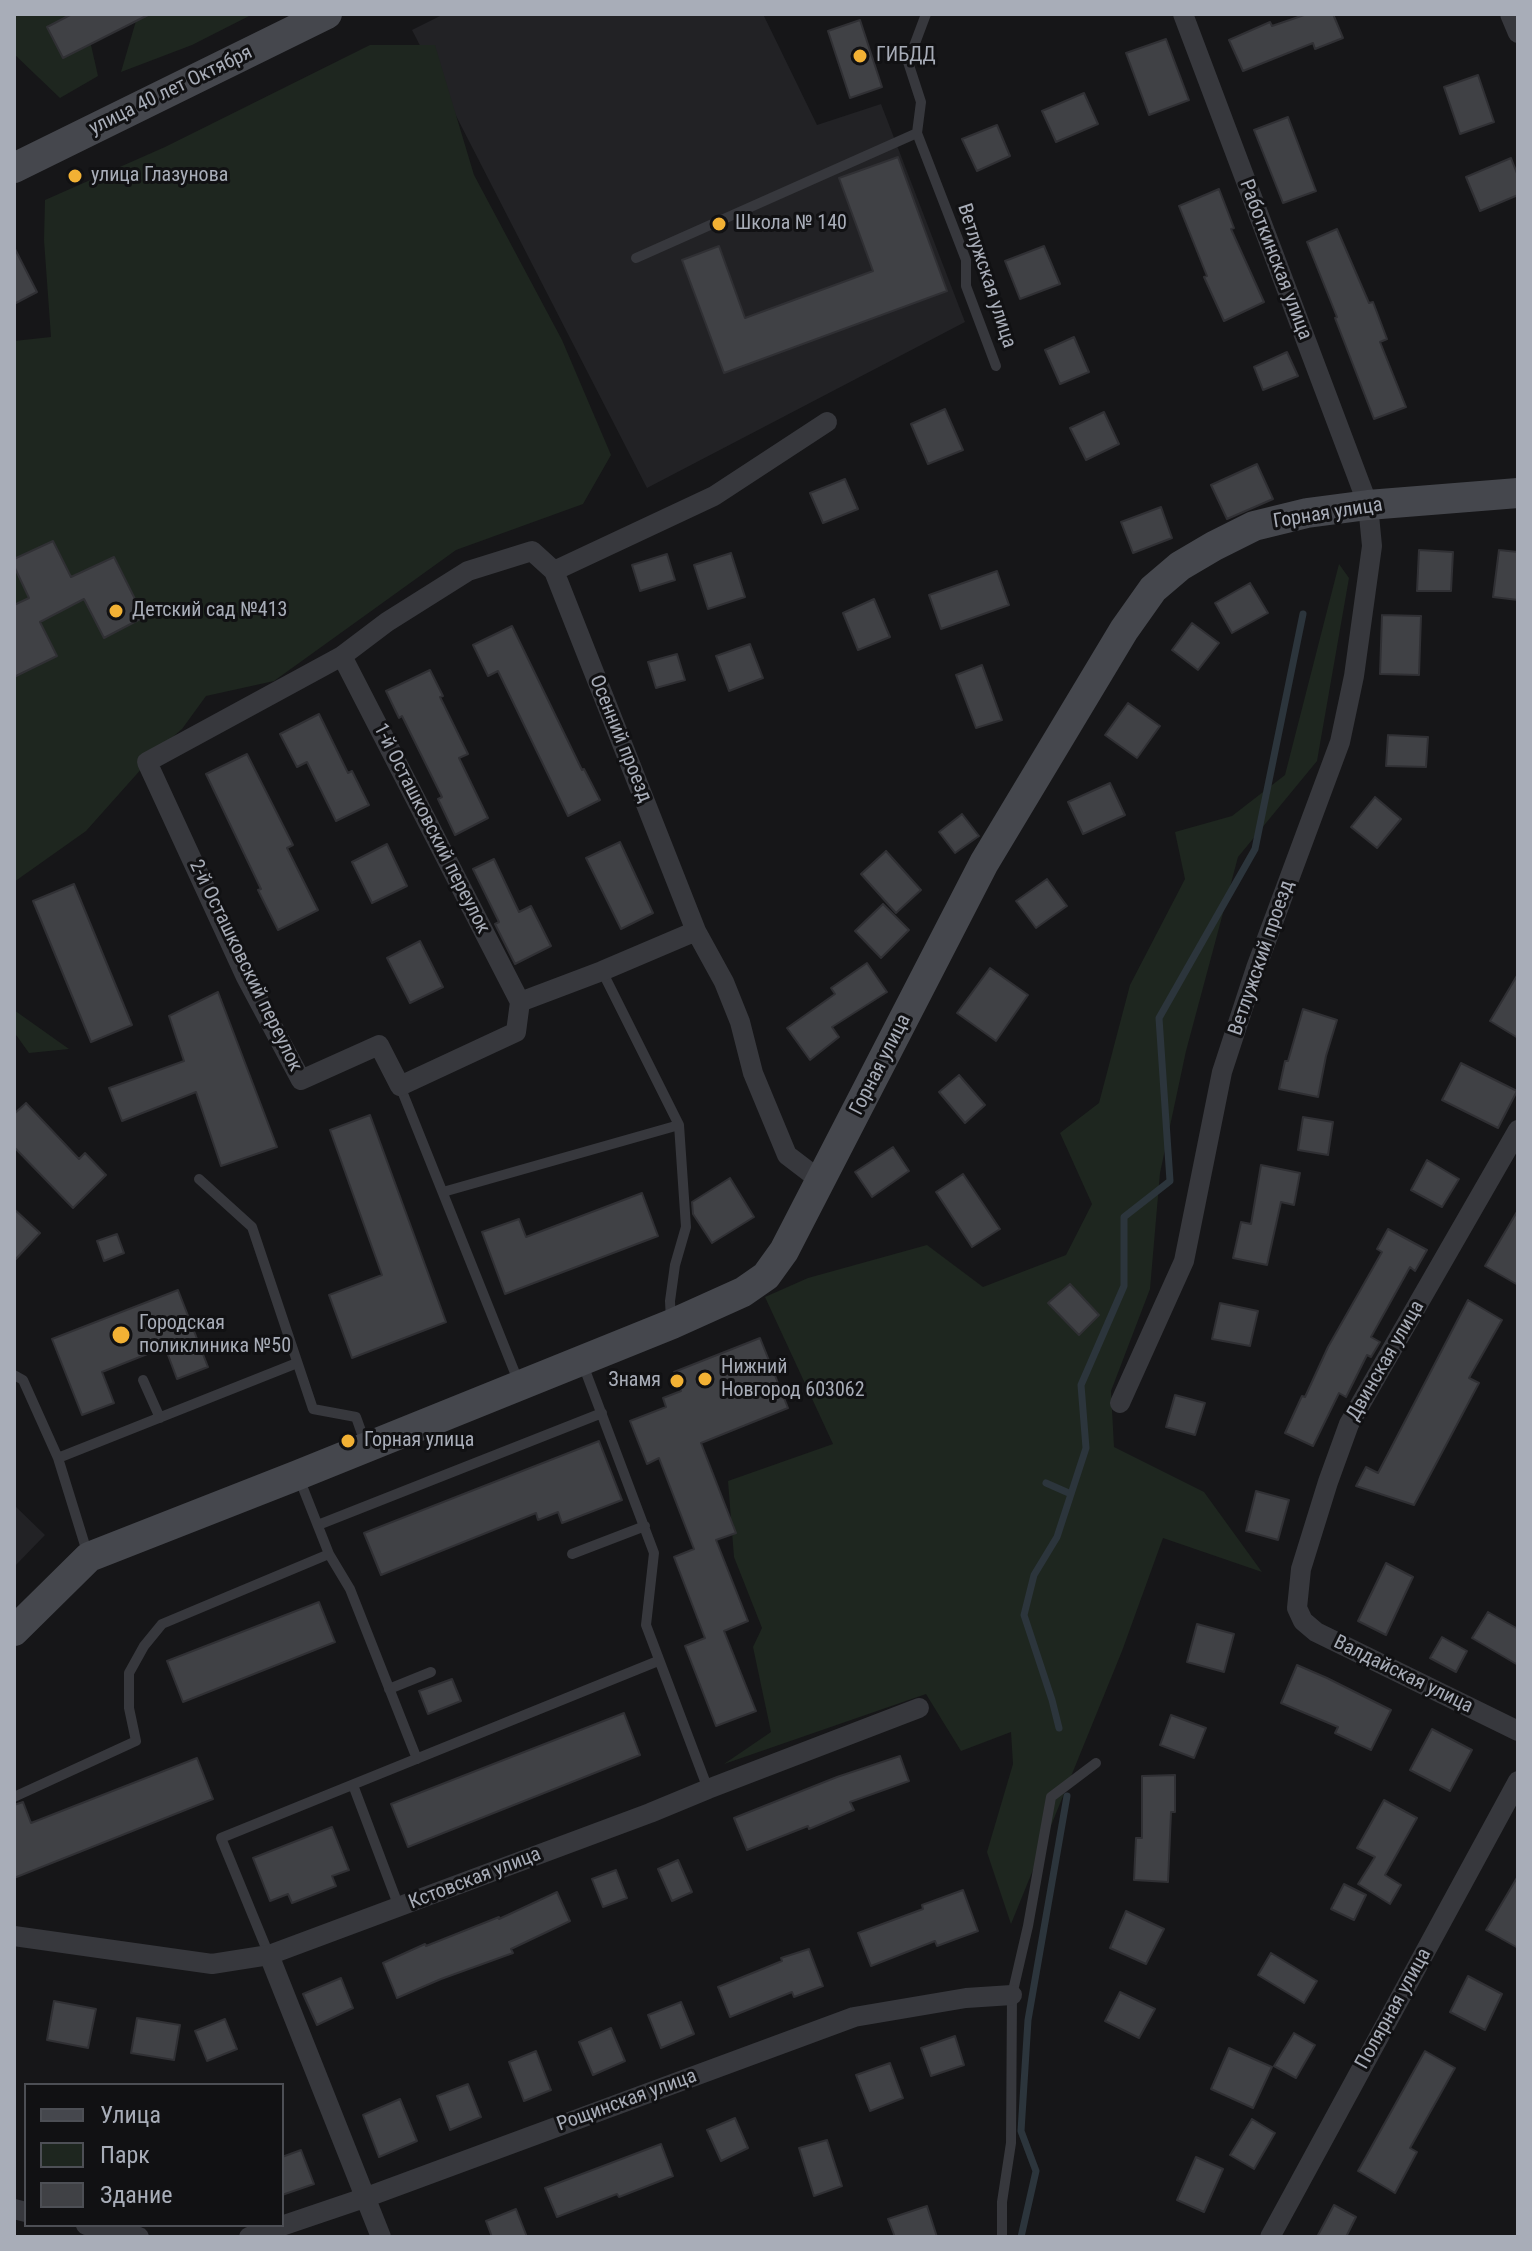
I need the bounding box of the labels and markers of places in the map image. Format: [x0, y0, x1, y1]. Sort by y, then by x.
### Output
place label: ГИБДД [876, 44, 936, 68]
marker: ГИБДД [851, 47, 869, 65]
place label: улица Глазунова [91, 164, 228, 188]
marker: улица Глазунова [66, 167, 84, 185]
place label: Школа № 140 [735, 212, 847, 236]
marker: Школа № 140 [710, 215, 728, 233]
place label: Детский сад №413 [132, 599, 287, 623]
marker: Детский сад №413 [107, 602, 125, 620]
place label: Городская поликлиника №50 [139, 1312, 291, 1359]
marker: Городская поликлиника №50 [110, 1324, 132, 1346]
place label: Нижний Новгород 603062 [721, 1356, 865, 1403]
place label: Знамя [608, 1369, 661, 1393]
marker: Нижний Новгород 603062 [696, 1370, 714, 1388]
marker: Знамя [668, 1372, 686, 1390]
place label: Горная улица [364, 1429, 474, 1453]
marker: Горная улица [339, 1432, 357, 1450]

